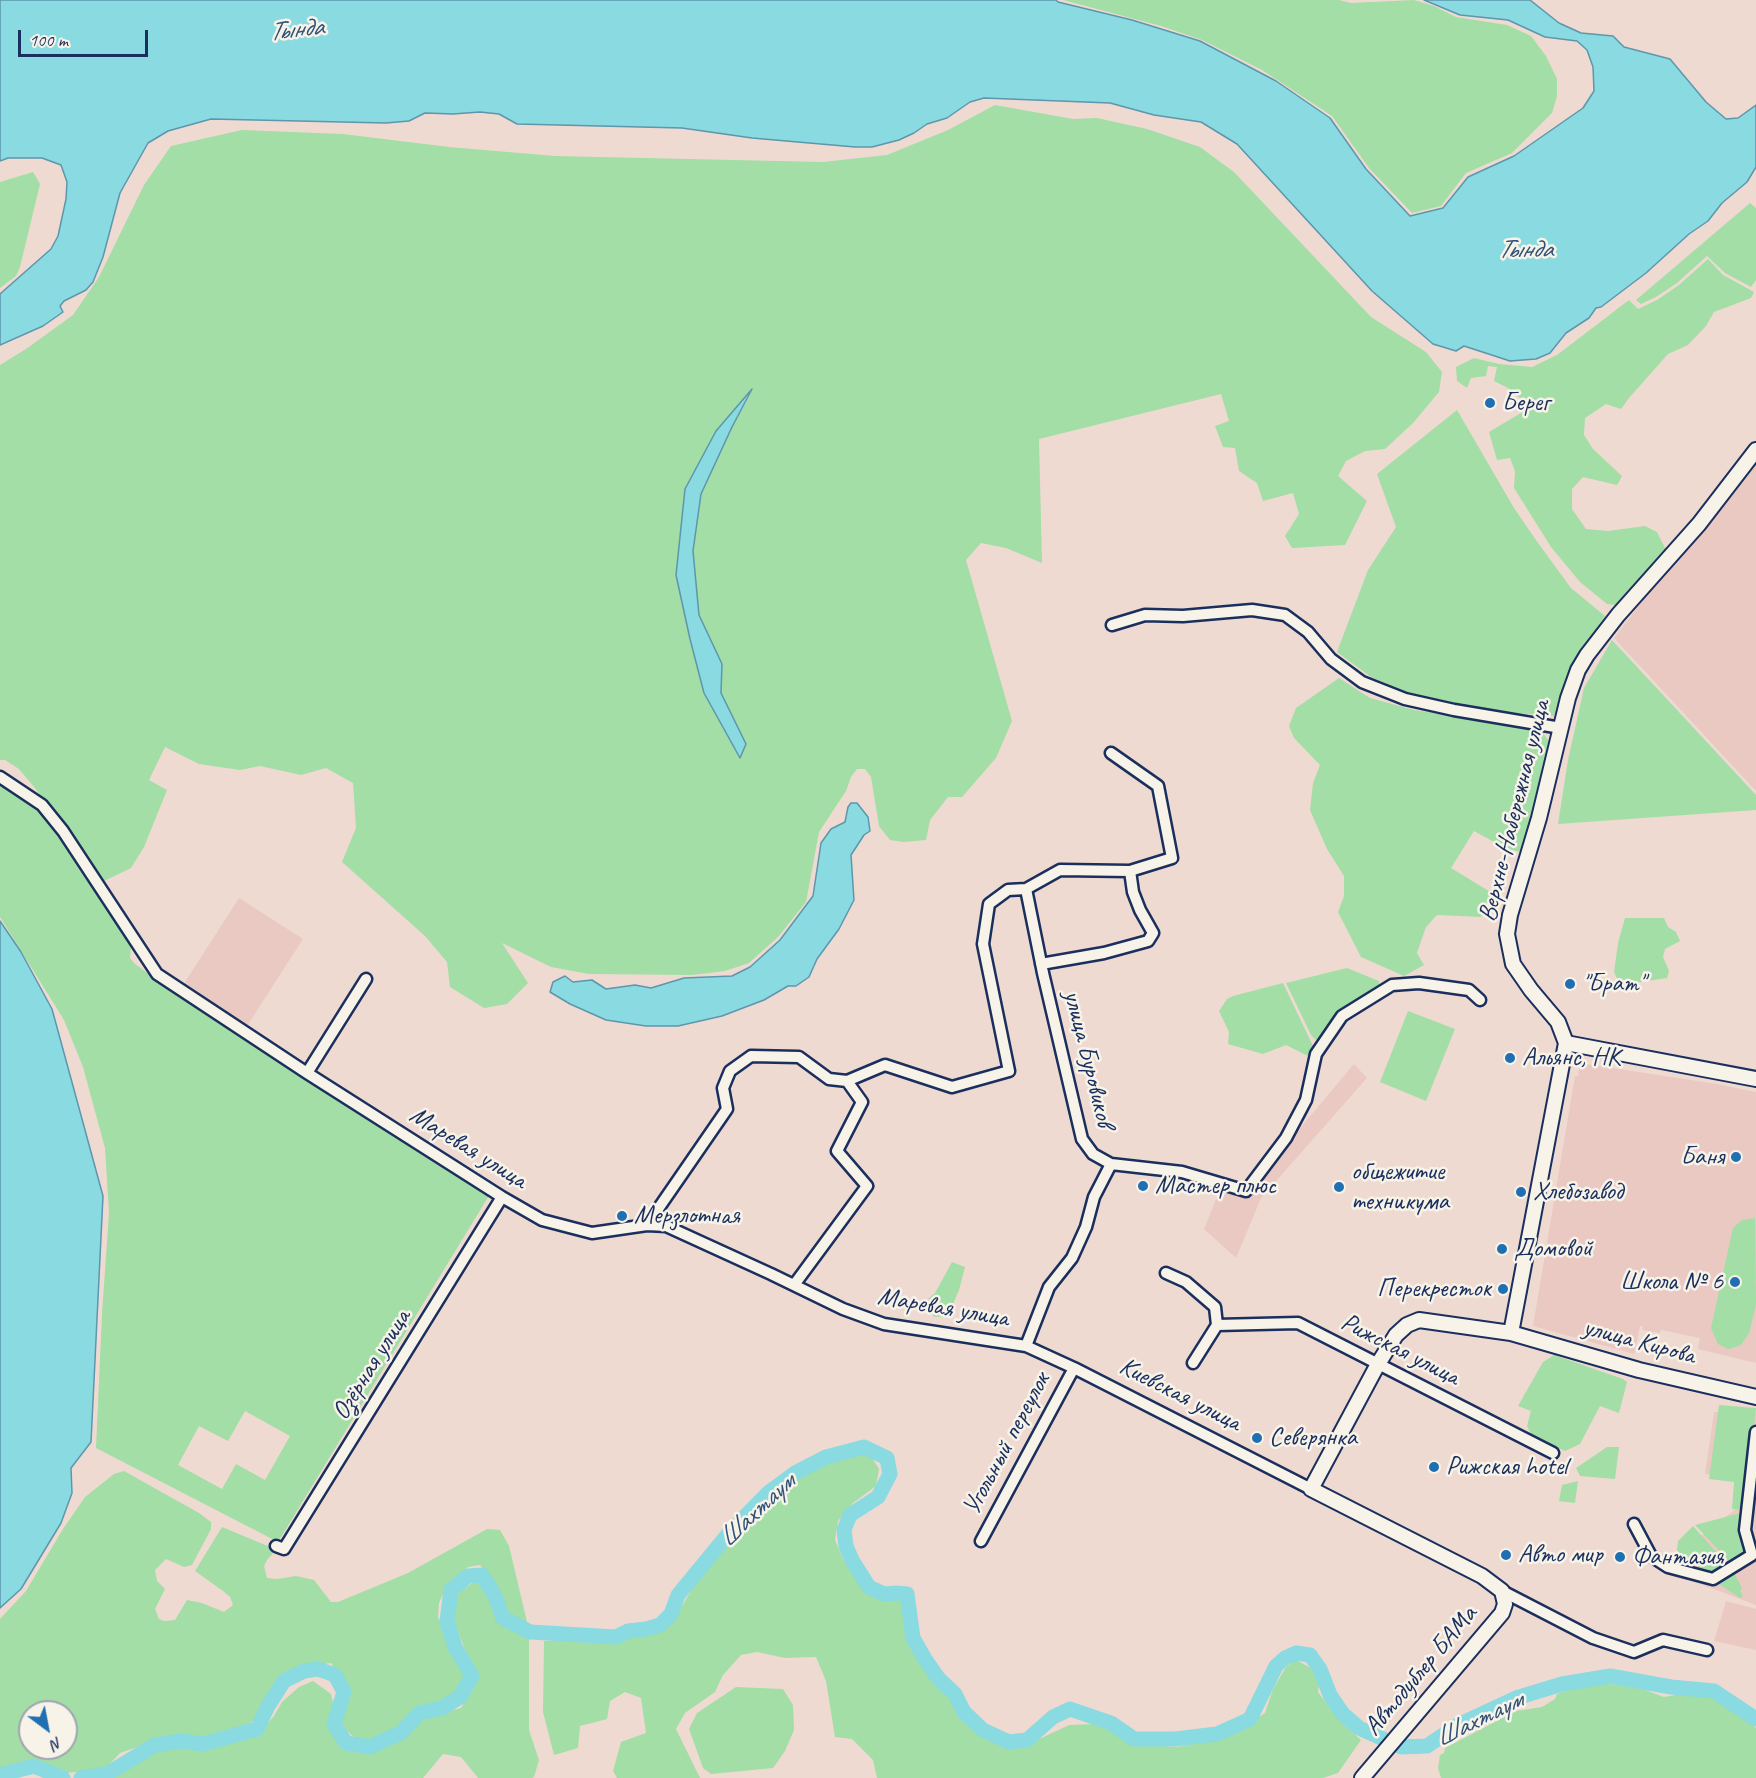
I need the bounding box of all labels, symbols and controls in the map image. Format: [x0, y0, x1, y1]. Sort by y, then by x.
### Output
water label: Тында [267, 11, 325, 49]
scale bar [21, 18, 152, 56]
text: 100 m [29, 29, 68, 51]
water label: Тында [1498, 234, 1552, 266]
place label: Берег [1502, 387, 1549, 419]
marker: Берег [1483, 396, 1497, 410]
street label: Верхне-Набережная улица [1472, 697, 1558, 925]
place label: "Брат" [1582, 968, 1645, 1000]
marker: "Брат" [1563, 977, 1577, 991]
street label: улица Буровиков [1056, 987, 1120, 1131]
place label: Альянс, НК [1522, 1042, 1620, 1074]
marker: Альянс, НК [1503, 1051, 1517, 1065]
street label: Маревая улица [404, 1100, 532, 1196]
place label: Баня [1681, 1141, 1724, 1173]
marker: Баня [1729, 1150, 1743, 1164]
place label: общежитие техникума [1351, 1156, 1449, 1218]
place label: Мастер плюс [1155, 1170, 1276, 1202]
place label: Хлебозавод [1533, 1176, 1623, 1208]
marker: Мастер плюс [1136, 1179, 1150, 1193]
marker: общежитие техникума [1332, 1180, 1346, 1194]
marker: Хлебозавод [1514, 1185, 1528, 1199]
place label: Мерзлотная [634, 1200, 740, 1232]
marker: Мерзлотная [615, 1209, 629, 1223]
place label: Домовой [1514, 1233, 1592, 1265]
marker: Домовой [1495, 1242, 1509, 1256]
place label: Школа № 6 [1620, 1266, 1723, 1298]
place label: Перекресток [1377, 1273, 1491, 1305]
marker: Школа № 6 [1728, 1275, 1742, 1289]
street label: Маревая улица [875, 1281, 1011, 1335]
marker: Перекресток [1496, 1282, 1510, 1296]
street label: Озёрная улица [326, 1304, 418, 1426]
street label: Рижская улица [1336, 1307, 1464, 1393]
street label: улица Кирова [1580, 1312, 1698, 1372]
street label: Киевская улица [1114, 1351, 1246, 1439]
street label: Угольный переулок [956, 1367, 1058, 1521]
place label: Северянка [1269, 1422, 1357, 1454]
marker: Северянка [1250, 1431, 1264, 1445]
place label: Рижская hotel [1446, 1451, 1567, 1483]
marker: Рижская hotel [1427, 1460, 1441, 1474]
water label: Шахтаум [712, 1467, 802, 1555]
place label: Авто мир [1518, 1539, 1603, 1571]
place label: Фантазия [1632, 1541, 1723, 1573]
marker: Авто мир [1499, 1548, 1513, 1562]
marker: Фантазия [1613, 1550, 1627, 1564]
street label: Автодублер БАМа [1358, 1600, 1484, 1742]
water label: Шахтаум [1430, 1685, 1528, 1755]
north arrow [18, 1700, 78, 1760]
text: N [47, 1732, 66, 1755]

